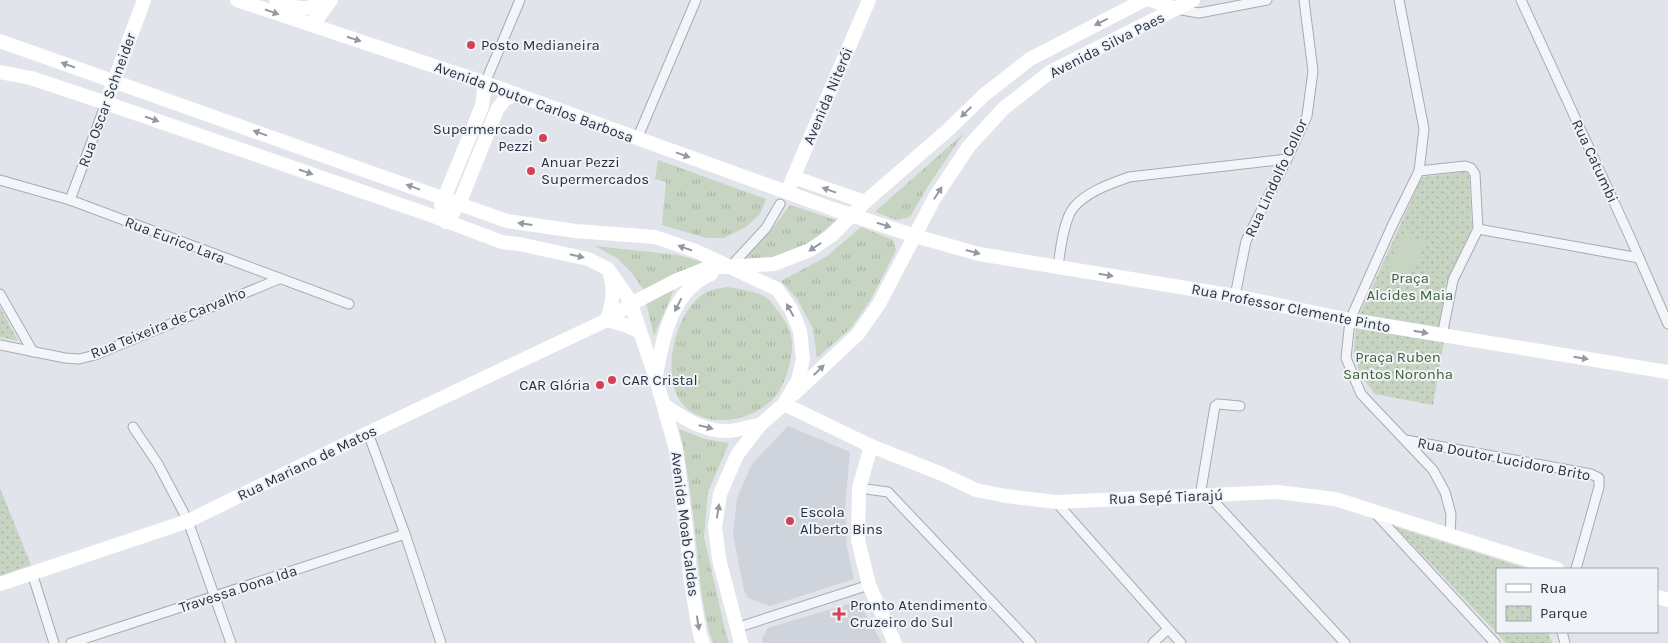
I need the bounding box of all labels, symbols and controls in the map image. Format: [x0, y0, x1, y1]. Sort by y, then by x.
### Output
street label: Avenida Silva Paes [1046, 8, 1168, 82]
one-way arrow [265, 9, 280, 16]
one-way arrow [1094, 18, 1108, 26]
street label: Rua Oscar Schneider [74, 30, 140, 170]
one-way arrow [347, 36, 362, 44]
place label: Posto Medianeira [481, 36, 600, 54]
marker: Posto Medianeira [465, 39, 477, 51]
street label: Avenida Niterói [799, 45, 857, 147]
street label: Avenida Doutor Carlos Barbosa [432, 58, 636, 146]
one-way arrow [60, 61, 75, 69]
one-way arrow [961, 106, 973, 118]
one-way arrow [145, 116, 160, 123]
street label: Rua Lindolfo Collor [1241, 116, 1311, 240]
street label: Rua Catumbi [1568, 117, 1622, 205]
place label: Supermercado Pezzi [433, 120, 533, 155]
one-way arrow [252, 129, 267, 136]
marker: Supermercado Pezzi [537, 132, 549, 144]
one-way arrow [676, 151, 691, 159]
place label: Anuar Pezzi Supermercados [541, 153, 649, 188]
marker: Anuar Pezzi Supermercados [525, 165, 537, 177]
one-way arrow [299, 168, 314, 176]
one-way arrow [405, 183, 420, 191]
one-way arrow [821, 186, 836, 194]
one-way arrow [933, 186, 942, 199]
street label: Rua Eurico Lara [122, 213, 228, 267]
one-way arrow [517, 220, 533, 228]
one-way arrow [876, 222, 891, 230]
one-way arrow [808, 242, 822, 251]
one-way arrow [678, 243, 693, 251]
one-way arrow [965, 248, 980, 256]
one-way arrow [570, 253, 585, 261]
park label: Praça Alcides Maia [1367, 269, 1453, 304]
one-way arrow [1098, 271, 1114, 279]
street label: Rua Professor Clemente Pinto [1190, 280, 1392, 336]
street label: Rua Teixeira de Carvalho [88, 284, 248, 362]
one-way arrow [674, 297, 682, 312]
one-way arrow [786, 303, 795, 316]
one-way arrow [1413, 328, 1429, 336]
park label: Praça Ruben Santos Noronha [1343, 348, 1453, 383]
one-way arrow [1573, 355, 1589, 363]
one-way arrow [813, 364, 825, 376]
place label: CAR Cristal [622, 371, 698, 389]
marker: CAR Cristal [606, 374, 618, 386]
place label: CAR Glória [519, 376, 590, 394]
marker: CAR Glória [594, 379, 606, 391]
street label: Rua Mariano de Matos [234, 421, 380, 505]
one-way arrow [699, 423, 714, 431]
street label: Rua Doutor Lucidoro Brito [1416, 433, 1592, 485]
street label: Avenida Moab Caldas [667, 450, 703, 598]
street label: Rua Sepé Tiarajú [1108, 486, 1224, 508]
one-way arrow [714, 502, 722, 518]
place label: Escola Alberto Bins [800, 503, 883, 538]
marker: Escola Alberto Bins [784, 515, 796, 527]
street label: Travessa Dona Ida [177, 561, 299, 617]
legend [1496, 568, 1658, 633]
text: Rua [1540, 579, 1567, 597]
place label: Pronto Atendimento Cruzeiro do Sul [850, 596, 987, 631]
text: Parque [1540, 604, 1588, 622]
marker: Pronto Atendimento Cruzeiro do Sul [832, 607, 846, 621]
one-way arrow [694, 616, 702, 632]

